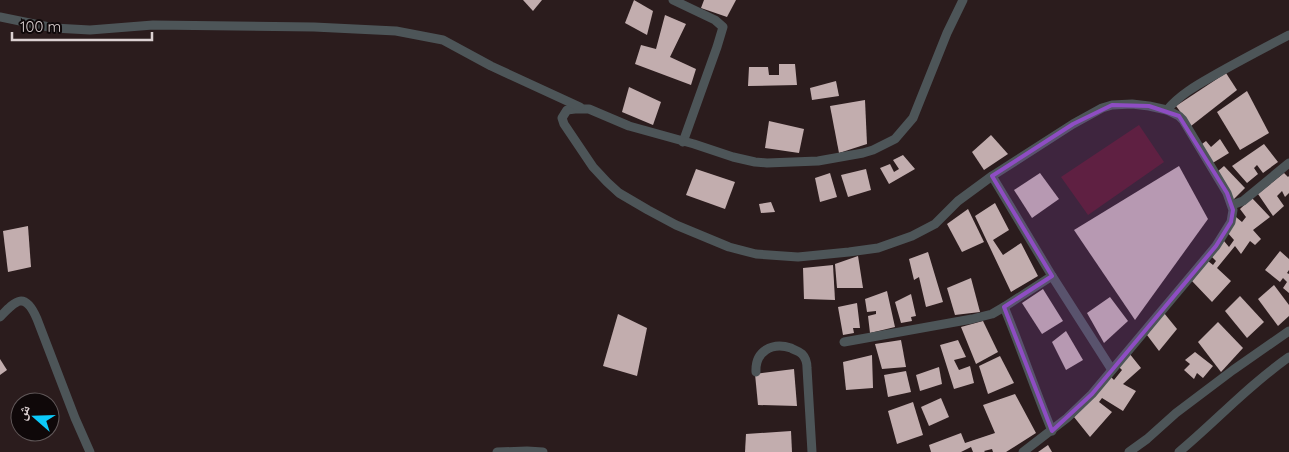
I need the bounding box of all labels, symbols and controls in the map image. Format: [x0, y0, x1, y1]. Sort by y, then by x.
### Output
scale bar [12, 10, 152, 42]
text: 100 m [20, 17, 61, 36]
north arrow [10, 392, 60, 442]
text: ش [12, 402, 34, 423]

